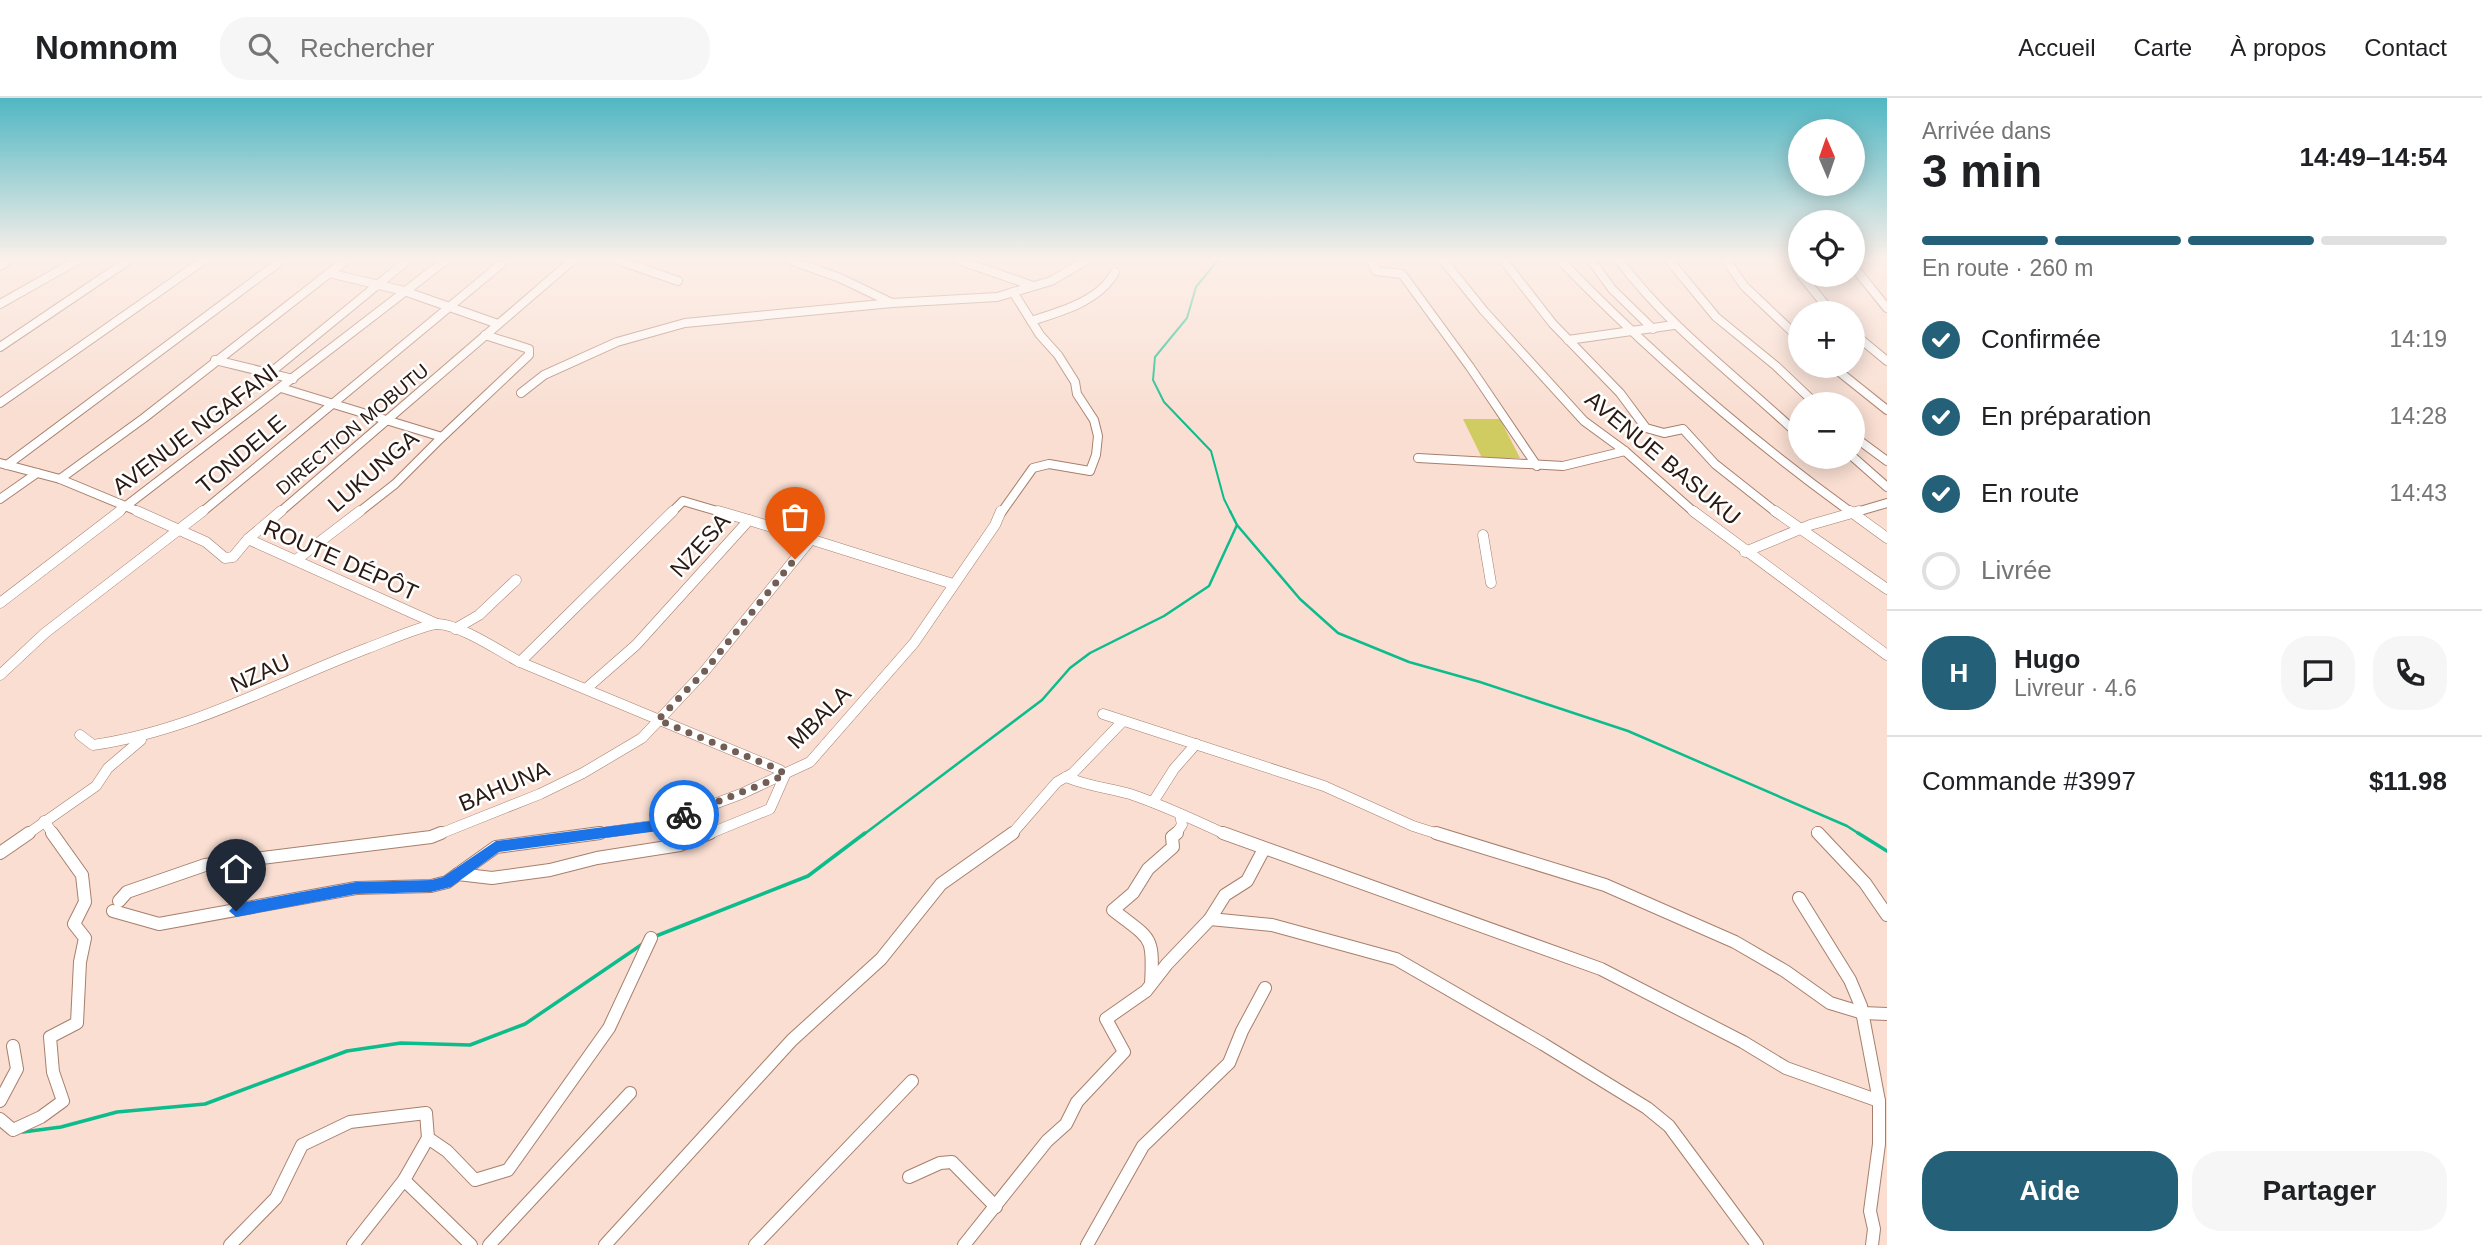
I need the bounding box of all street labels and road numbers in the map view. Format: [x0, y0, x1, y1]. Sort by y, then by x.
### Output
street label: AVENUE NGAFANI [107, 358, 283, 500]
street label: DIRECTION MOBUTU [272, 360, 433, 499]
street label: AVENUE BASUKU [1580, 386, 1746, 530]
street label: TONDELE [191, 409, 291, 499]
street label: LUKUNGA [323, 424, 424, 517]
street label: NZESA [665, 507, 736, 582]
street label: ROUTE DÉPÔT [260, 513, 423, 606]
street label: NZAU [226, 648, 294, 698]
street label: MBALA [782, 680, 856, 754]
street label: BAHUNA [455, 755, 554, 817]

